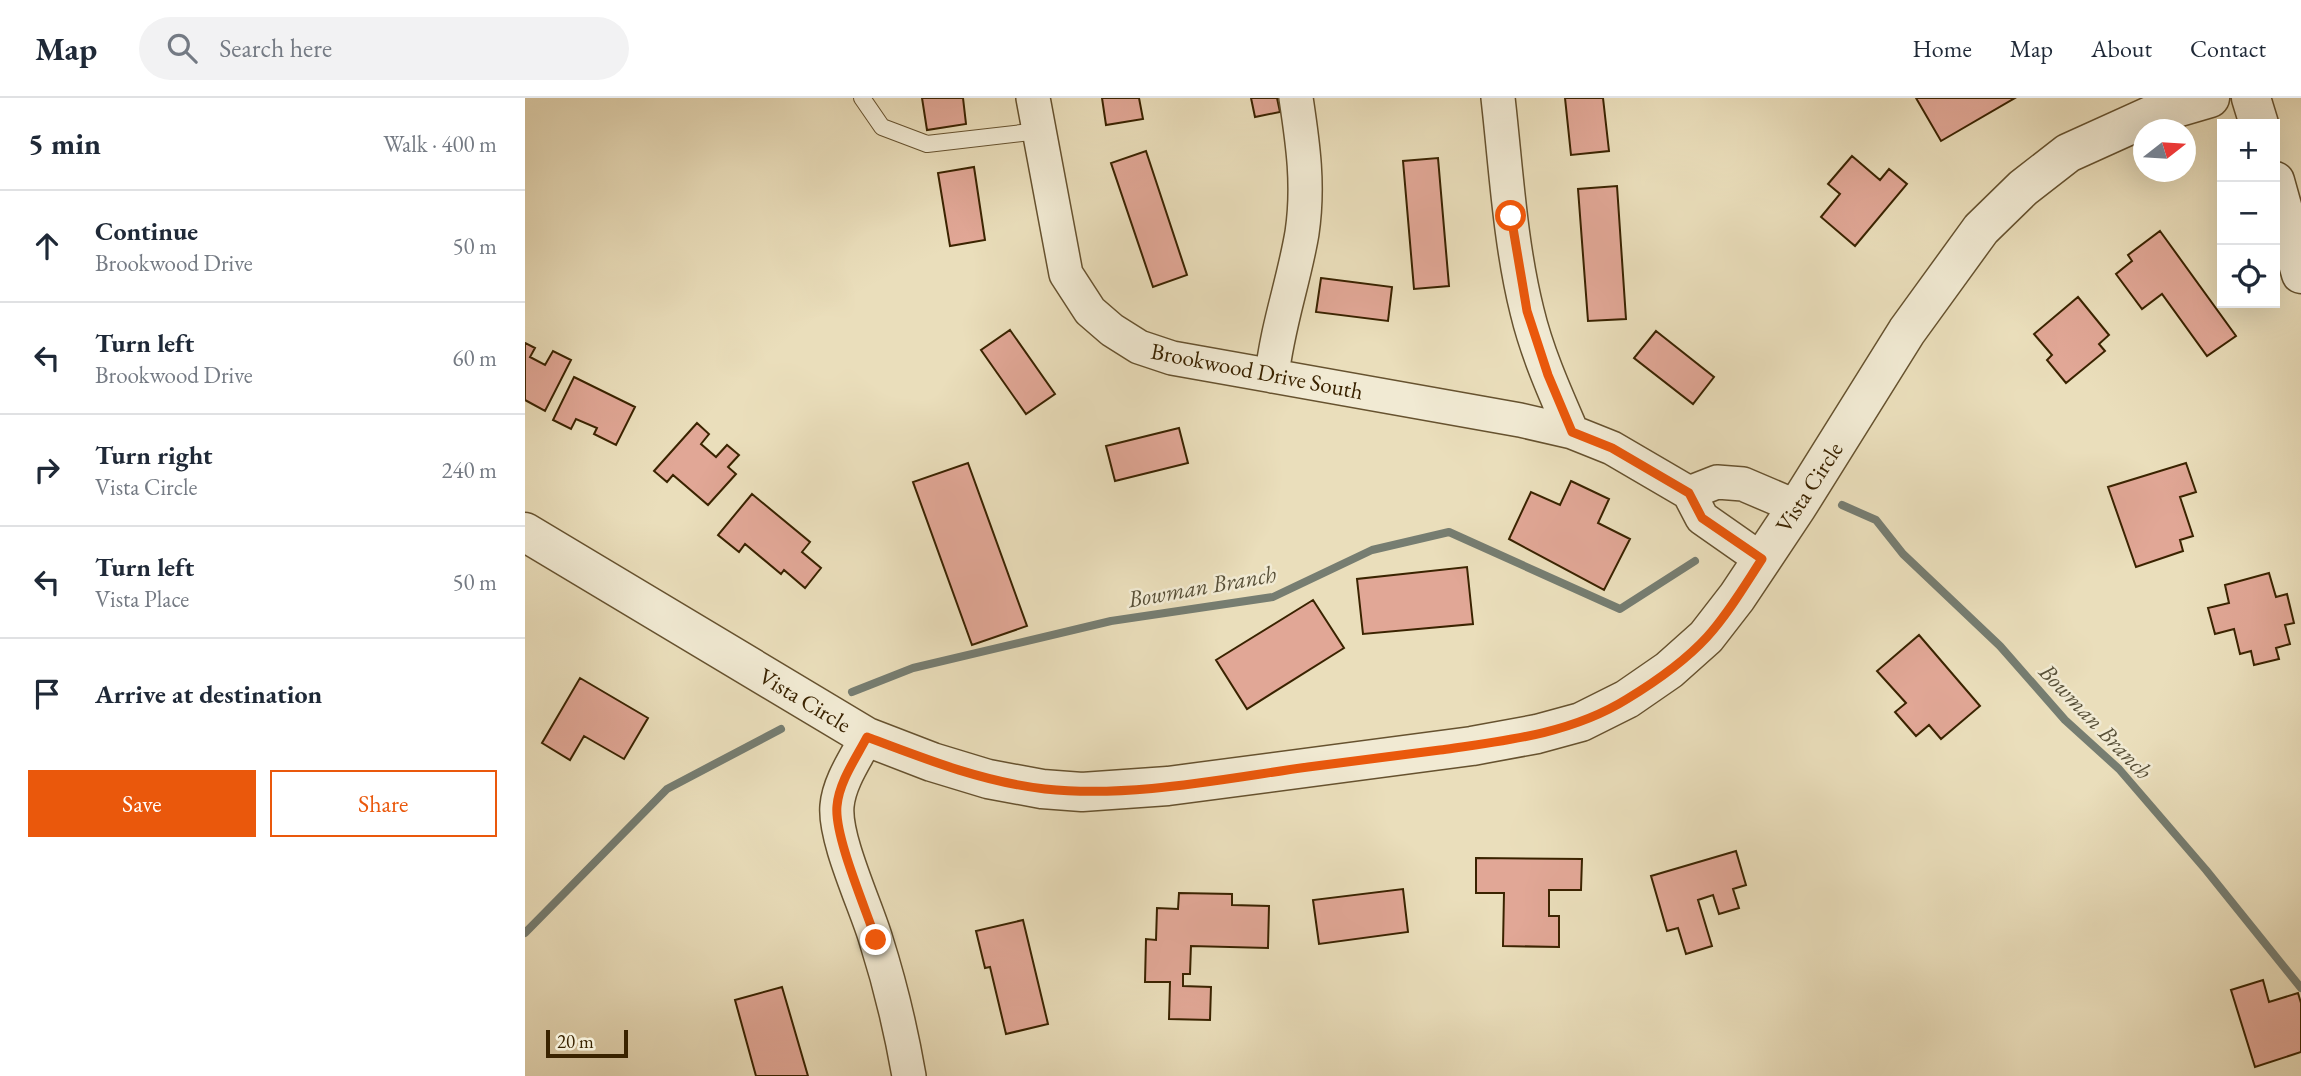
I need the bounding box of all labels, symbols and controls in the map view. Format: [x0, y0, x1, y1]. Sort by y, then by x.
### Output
search box [139, 17, 629, 80]
text: Map [35, 27, 97, 70]
icon: search [163, 29, 201, 67]
text: Search here [219, 31, 332, 65]
text: Home [1912, 33, 1972, 64]
text: Map [2010, 33, 2053, 64]
text: About [2091, 33, 2152, 64]
text: Contact [2190, 33, 2266, 64]
north arrow [2133, 119, 2196, 182]
map controls [2217, 119, 2280, 308]
button: + [2217, 119, 2280, 182]
text: 5 min [28, 124, 101, 163]
text: Walk · 400 m [383, 129, 497, 159]
button: − [2217, 182, 2280, 245]
route start [1495, 200, 1526, 231]
text: Continue [95, 214, 198, 248]
icon: ahead [28, 227, 66, 265]
text: 50 m [452, 231, 497, 261]
button: locate [2217, 245, 2280, 308]
text: Brookwood Drive [95, 248, 253, 278]
text: Turn left [95, 326, 194, 360]
street label: Brookwood Drive South [1148, 336, 1366, 406]
icon: left [28, 339, 66, 377]
text: 60 m [452, 343, 497, 373]
text: Brookwood Drive [95, 360, 253, 390]
street label: Vista Circle [1768, 436, 1850, 538]
text: Turn right [95, 438, 213, 472]
icon: right [28, 451, 66, 489]
text: 240 m [441, 455, 497, 485]
text: Vista Circle [95, 472, 198, 502]
text: Turn left [95, 550, 194, 584]
water label: Bowman Branch [1124, 558, 1279, 614]
icon: left [28, 563, 66, 601]
text: 50 m [452, 567, 497, 597]
text: Vista Place [95, 584, 189, 614]
water label: Bowman Branch [2032, 656, 2159, 786]
street label: Vista Circle [753, 661, 857, 739]
icon: arrive [28, 675, 66, 713]
text: Arrive at destination [95, 677, 322, 711]
button: Save [28, 770, 256, 837]
button: Share [270, 770, 497, 837]
route end [860, 924, 891, 955]
scale bar [546, 1027, 628, 1059]
text: 20 m [557, 1029, 594, 1054]

